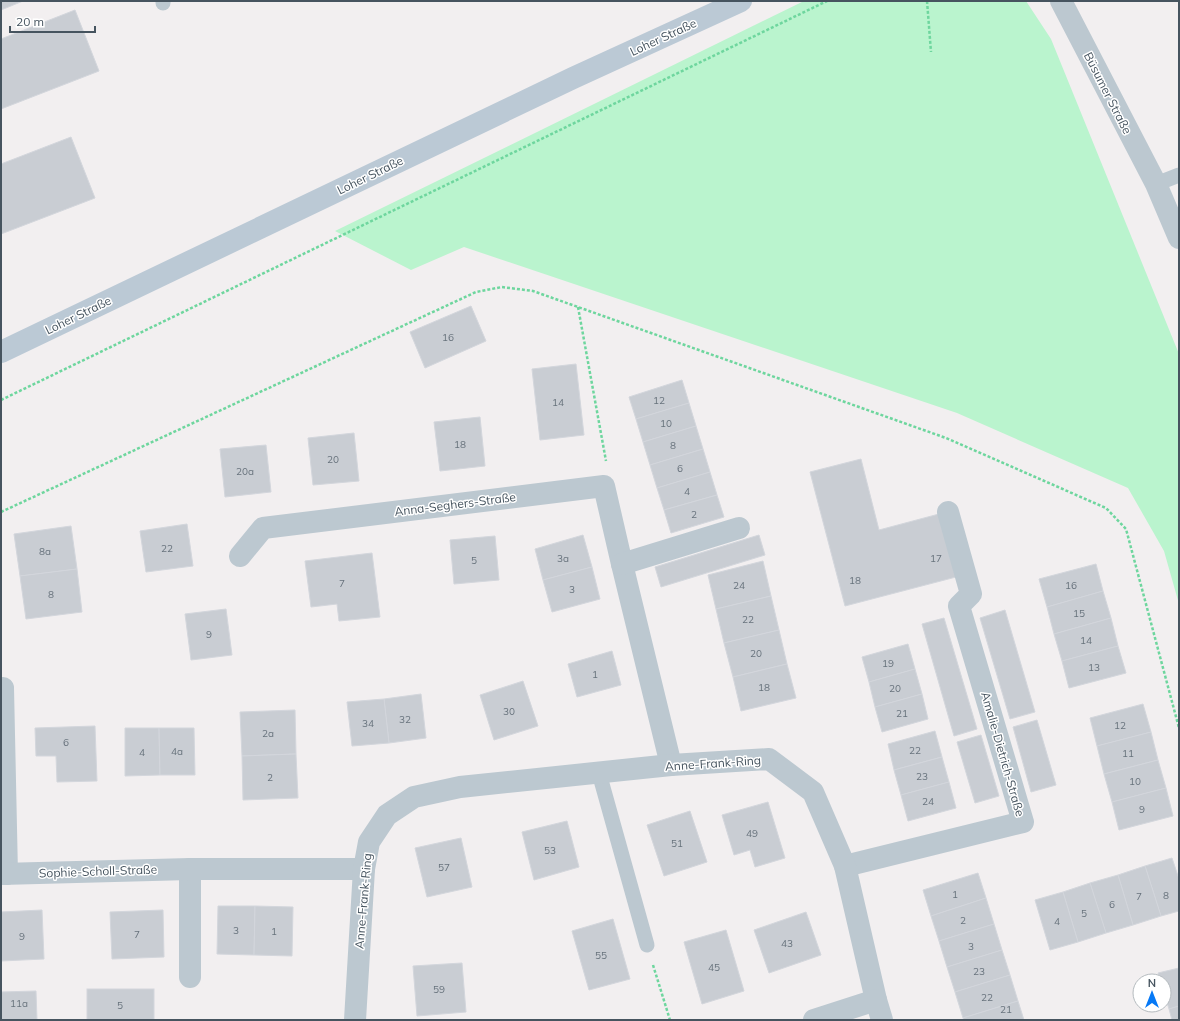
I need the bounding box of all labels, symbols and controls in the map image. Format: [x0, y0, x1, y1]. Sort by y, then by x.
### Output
scale bar [10, 8, 95, 34]
text: 20 m [16, 14, 44, 29]
street label: Loher Straße [627, 15, 699, 59]
street label: Büsumer Straße [1081, 50, 1135, 136]
street label: Loher Straße [335, 153, 405, 197]
street label: Loher Straße [43, 293, 113, 337]
house number: 16 [442, 331, 454, 344]
house number: 12 [653, 394, 665, 407]
house number: 14 [552, 396, 564, 409]
house number: 10 [660, 417, 672, 430]
house number: 18 [454, 438, 466, 451]
house number: 8 [670, 439, 676, 452]
house number: 20 [327, 453, 339, 466]
house number: 6 [677, 462, 683, 475]
house number: 20a [236, 465, 254, 478]
house number: 4 [684, 485, 690, 498]
street label: Anna-Seghers-Straße [393, 489, 517, 519]
house number: 2 [691, 508, 697, 521]
house number: 22 [161, 542, 173, 555]
house number: 8a [39, 545, 51, 558]
house number: 3a [557, 552, 569, 565]
house number: 17 [930, 552, 942, 565]
house number: 5 [471, 554, 477, 567]
house number: 18 [849, 574, 861, 587]
house number: 7 [339, 577, 345, 590]
house number: 24 [733, 579, 745, 592]
house number: 16 [1065, 579, 1077, 592]
house number: 3 [569, 583, 575, 596]
house number: 8 [48, 588, 54, 601]
house number: 15 [1073, 607, 1085, 620]
house number: 22 [742, 613, 754, 626]
house number: 9 [206, 628, 212, 641]
house number: 14 [1080, 634, 1092, 647]
house number: 20 [750, 647, 762, 660]
house number: 19 [882, 657, 894, 670]
house number: 13 [1088, 661, 1100, 674]
house number: 1 [592, 668, 598, 681]
house number: 18 [758, 681, 770, 694]
house number: 20 [889, 682, 901, 695]
street label: Amalie-Dietrich-Straße [978, 690, 1028, 818]
house number: 30 [503, 705, 515, 718]
house number: 21 [896, 707, 908, 720]
house number: 32 [399, 713, 411, 726]
house number: 34 [362, 717, 374, 730]
house number: 12 [1114, 719, 1126, 732]
house number: 2a [262, 727, 274, 740]
house number: 6 [63, 736, 69, 749]
house number: 22 [909, 744, 921, 757]
house number: 4a [171, 745, 183, 758]
house number: 4 [139, 746, 145, 759]
house number: 11 [1122, 747, 1134, 760]
street label: Anne-Frank-Ring [664, 752, 762, 774]
house number: 23 [916, 770, 928, 783]
house number: 2 [267, 771, 273, 784]
house number: 10 [1129, 775, 1141, 788]
house number: 24 [922, 795, 934, 808]
house number: 9 [1139, 803, 1145, 816]
house number: 49 [746, 827, 758, 840]
house number: 51 [671, 837, 683, 850]
house number: 53 [544, 844, 556, 857]
street label: Anne-Frank-Ring [351, 852, 375, 950]
street label: Sophie-Scholl-Straße [39, 861, 157, 881]
house number: 57 [438, 861, 450, 874]
house number: 1 [952, 888, 958, 901]
house number: 8 [1163, 889, 1169, 902]
house number: 7 [1136, 890, 1142, 903]
house number: 6 [1109, 898, 1115, 911]
house number: 5 [1081, 907, 1087, 920]
house number: 2 [960, 914, 966, 927]
house number: 4 [1054, 915, 1060, 928]
house number: 3 [233, 924, 239, 937]
house number: 1 [271, 925, 277, 938]
house number: 7 [134, 928, 140, 941]
house number: 9 [19, 930, 25, 943]
house number: 43 [781, 937, 793, 950]
house number: 3 [968, 940, 974, 953]
house number: 55 [595, 949, 607, 962]
house number: 45 [708, 961, 720, 974]
house number: 23 [973, 965, 985, 978]
north arrow [1132, 973, 1172, 1013]
text: N [1148, 976, 1156, 990]
house number: 59 [433, 983, 445, 996]
house number: 22 [981, 991, 993, 1004]
house number: 11a [10, 997, 28, 1010]
house number: 5 [117, 999, 123, 1012]
house number: 21 [1000, 1003, 1012, 1016]

